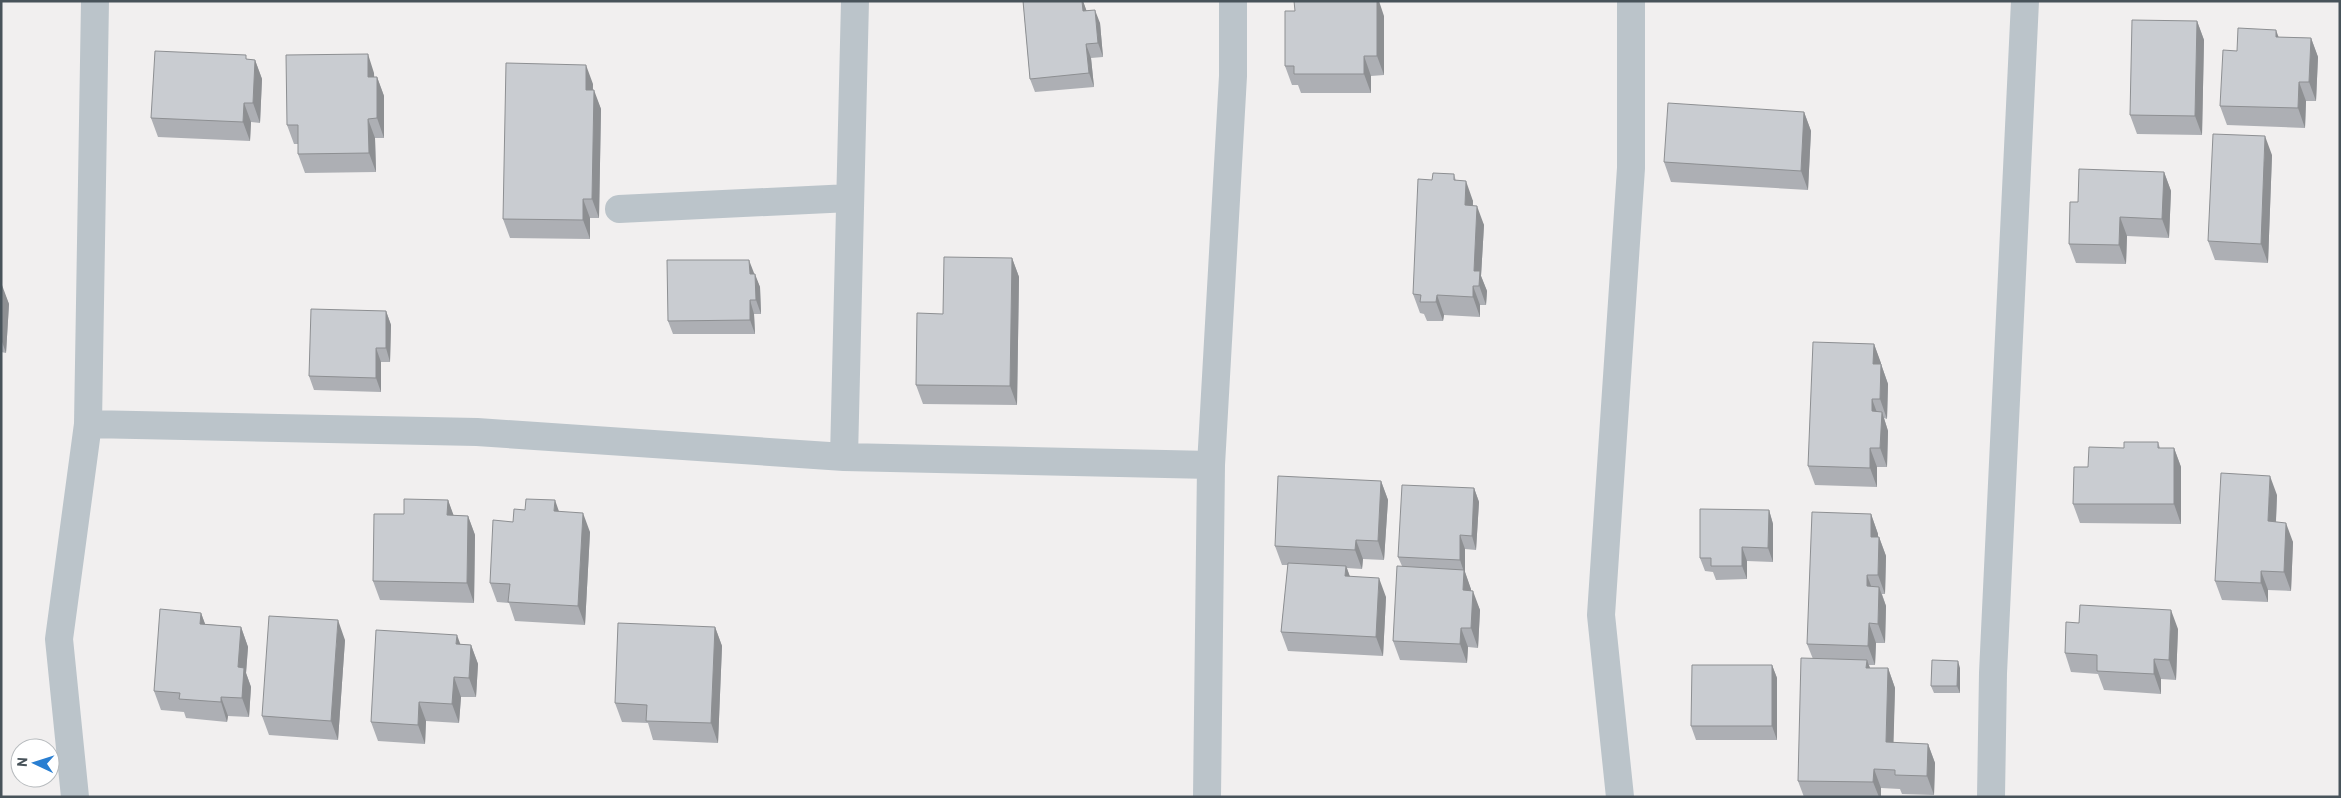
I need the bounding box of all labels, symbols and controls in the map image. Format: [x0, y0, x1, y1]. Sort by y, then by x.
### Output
north arrow [10, 738, 60, 788]
text: N [13, 757, 30, 767]

